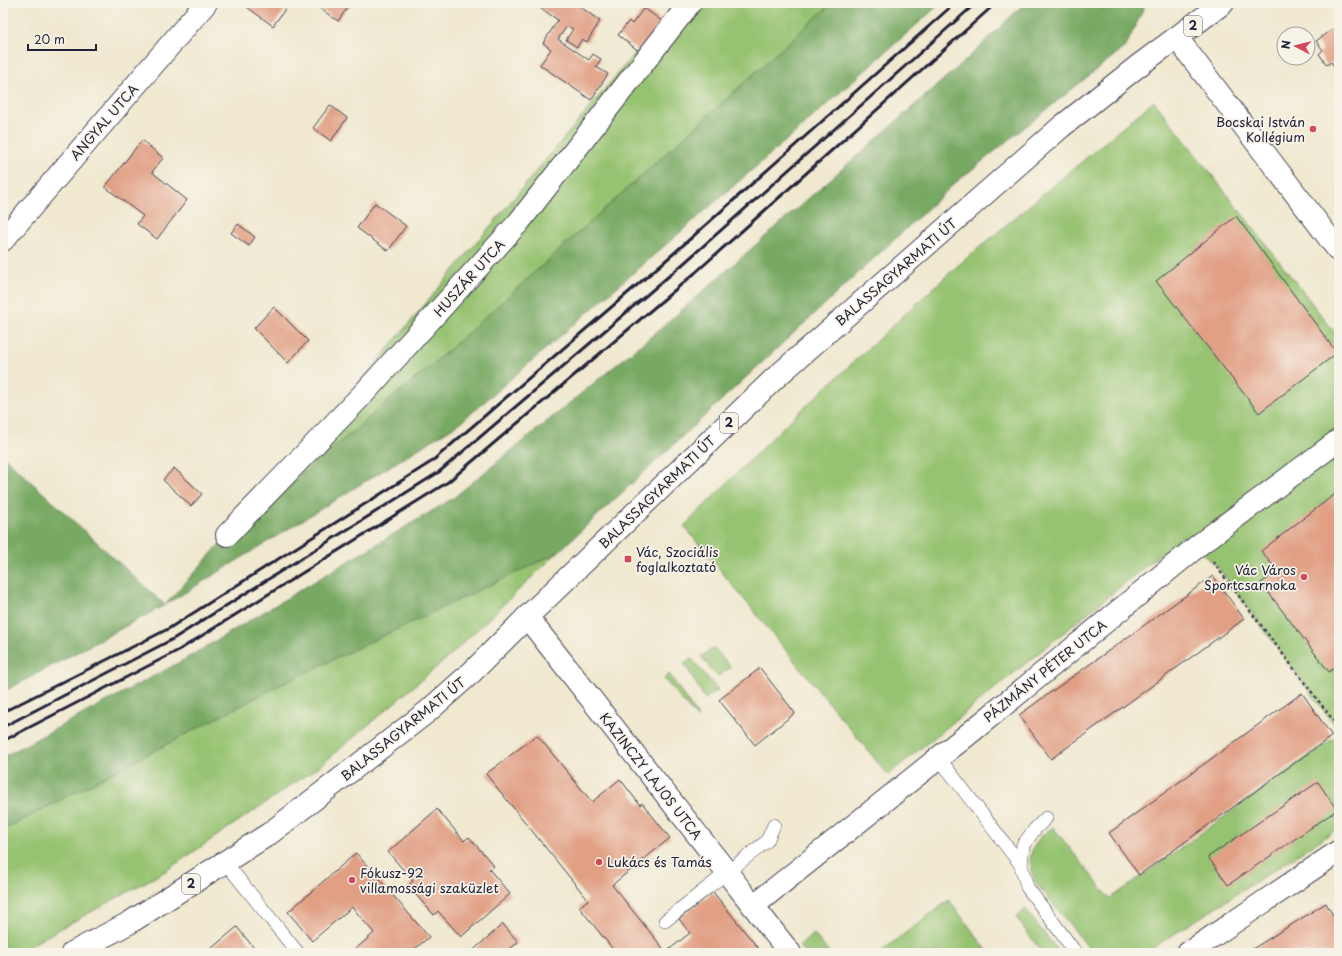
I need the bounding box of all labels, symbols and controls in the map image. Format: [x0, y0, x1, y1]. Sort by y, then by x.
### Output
road number: 2 [1184, 16, 1202, 36]
scale bar [28, 26, 96, 52]
north arrow [1276, 26, 1316, 66]
text: 20 m [34, 30, 65, 48]
text: N [1277, 39, 1295, 50]
street label: ANGYAL UTCA [65, 79, 142, 164]
place label: Bocskai István Kollégium [1216, 112, 1305, 146]
marker: Bocskai István Kollégium [1308, 124, 1318, 134]
street label: BALASSAGYARMATI ÚT [831, 213, 961, 330]
street label: HUSZÁR UTCA [429, 235, 509, 320]
road number: 2 [720, 413, 738, 433]
street label: BALASSAGYARMATI ÚT [594, 431, 719, 553]
place label: Vác, Szociális foglalkoztató [636, 542, 718, 576]
marker: Vác, Szociális foglalkoztató [623, 554, 633, 564]
place label: Vác Város Sportcsarnoka [1204, 560, 1297, 594]
marker: Vác Város Sportcsarnoka [1299, 572, 1309, 582]
street label: PÁZMÁNY PÉTER UTCA [979, 615, 1110, 726]
street label: BALASSAGYARMATI ÚT [336, 672, 469, 785]
street label: KAZINCZY LAJOS UTCA [596, 708, 707, 843]
place label: Lukács és Tamás [607, 852, 712, 871]
marker: Lukács és Tamás [594, 857, 604, 867]
place label: Fókusz-92 villamossági szaküzlet [360, 863, 499, 897]
road number: 2 [182, 874, 200, 894]
marker: Fókusz-92 villamossági szaküzlet [347, 875, 357, 885]

